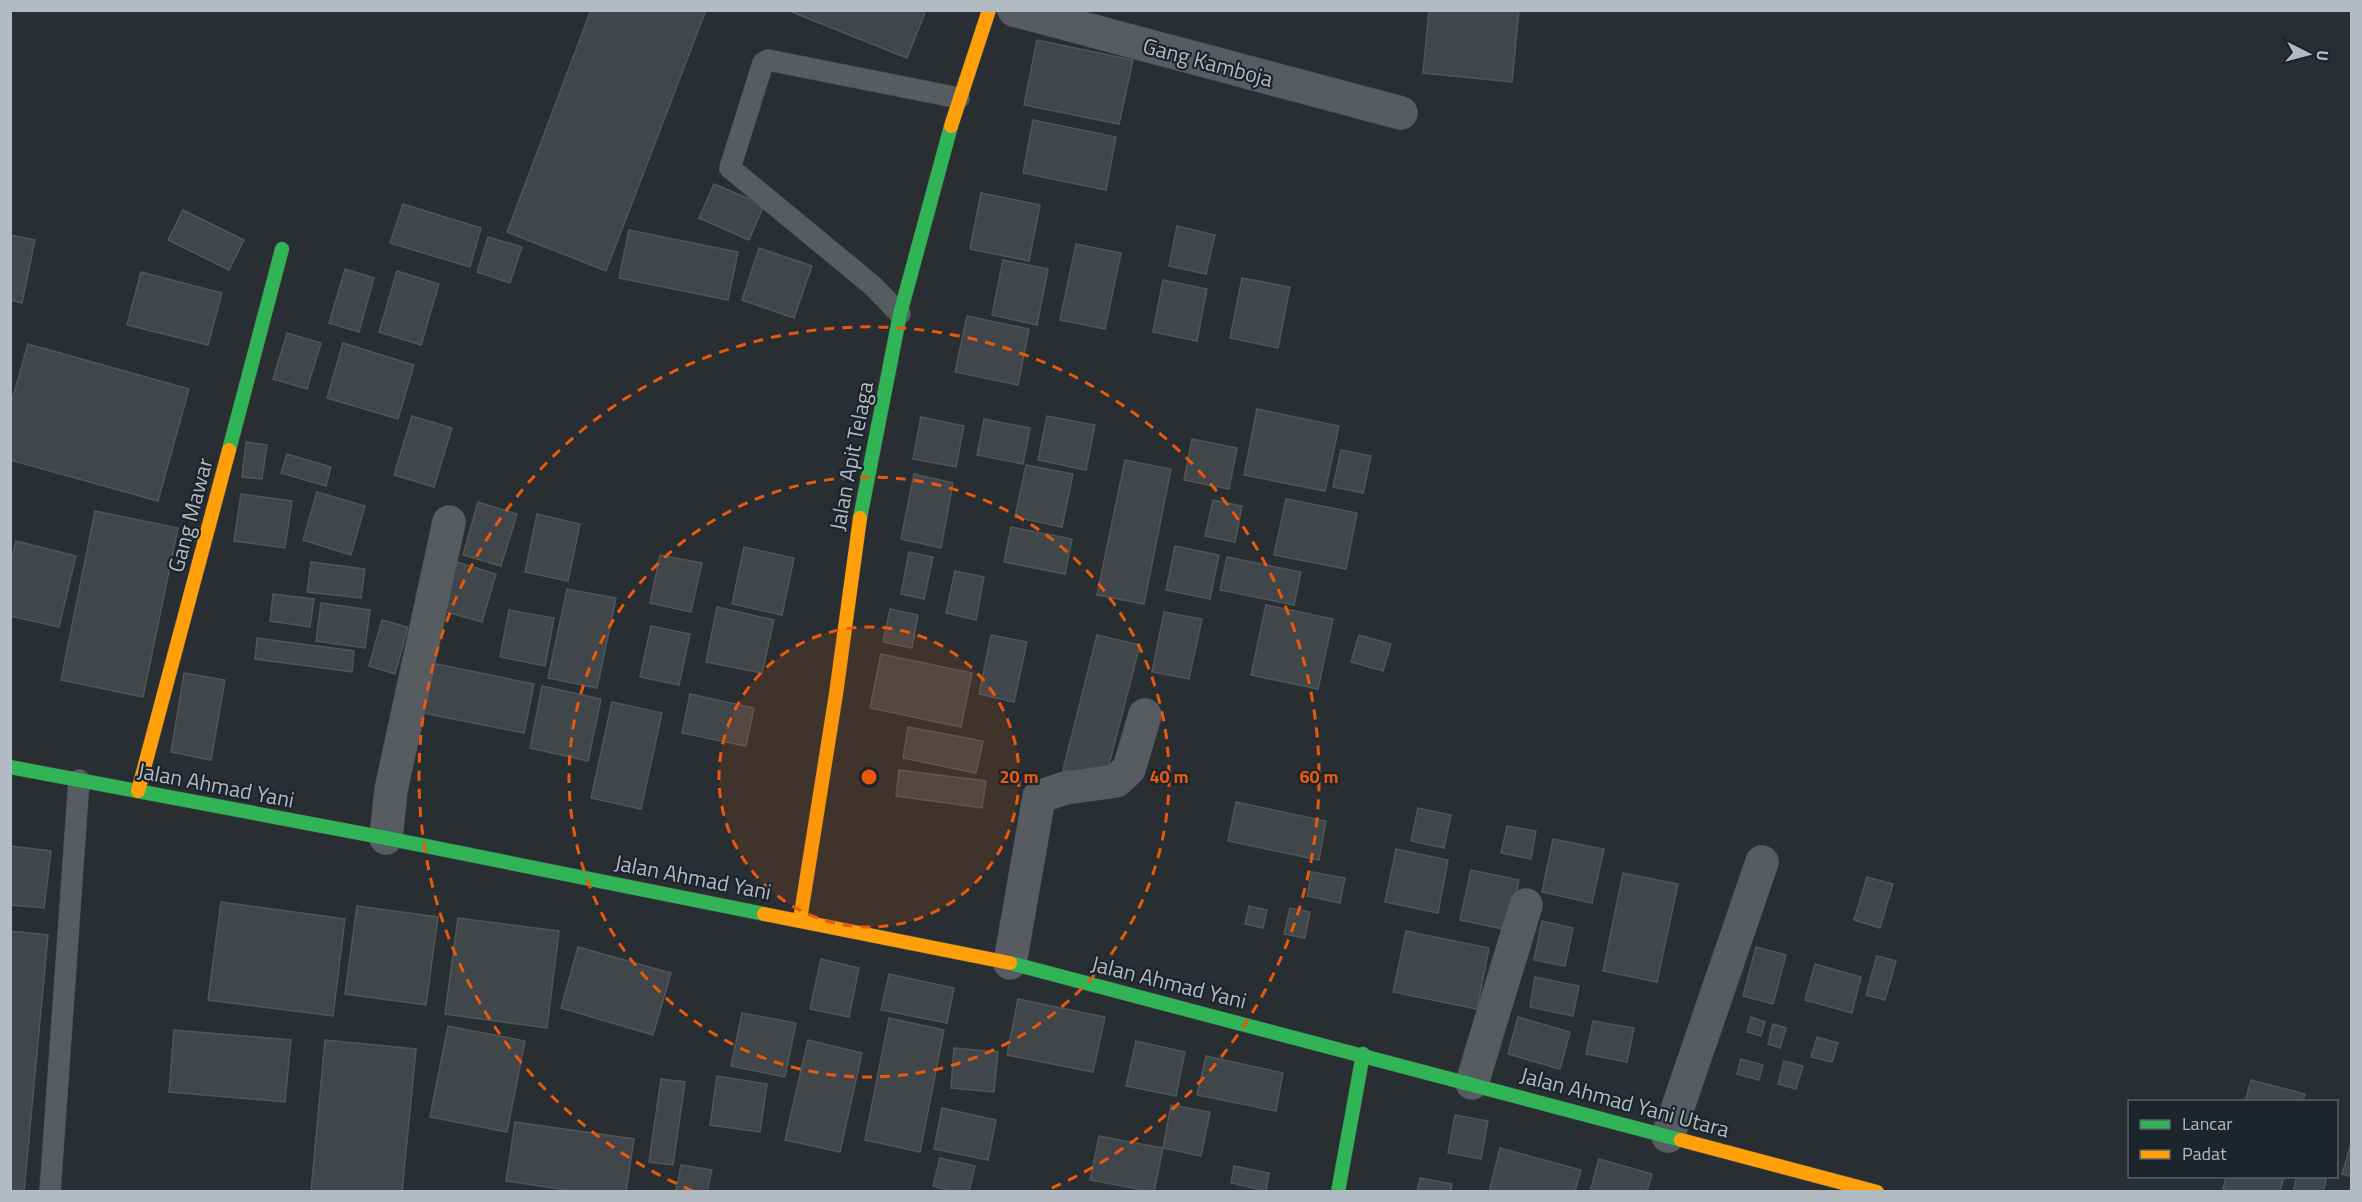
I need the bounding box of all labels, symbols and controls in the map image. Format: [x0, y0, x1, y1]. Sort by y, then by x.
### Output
north arrow [2278, 24, 2338, 84]
street label: Gang Kamboja [1139, 28, 1277, 96]
text: U [2310, 49, 2335, 62]
street label: Jalan Apit Telaga [820, 378, 882, 534]
street label: Gang Mawar [158, 454, 222, 576]
street label: Jalan Ahmad Yani [135, 753, 297, 817]
text: 20 m [999, 763, 1039, 790]
text: 40 m [1149, 763, 1189, 790]
text: 60 m [1299, 763, 1339, 790]
centre of rings [859, 767, 879, 787]
street label: Jalan Ahmad Yani [612, 845, 774, 909]
street label: Jalan Ahmad Yani [1088, 946, 1250, 1018]
street label: Jalan Ahmad Yani Utara [1517, 1058, 1733, 1146]
legend [2128, 1100, 2338, 1178]
text: Lancar [2182, 1110, 2232, 1137]
text: Padat [2182, 1140, 2227, 1167]

